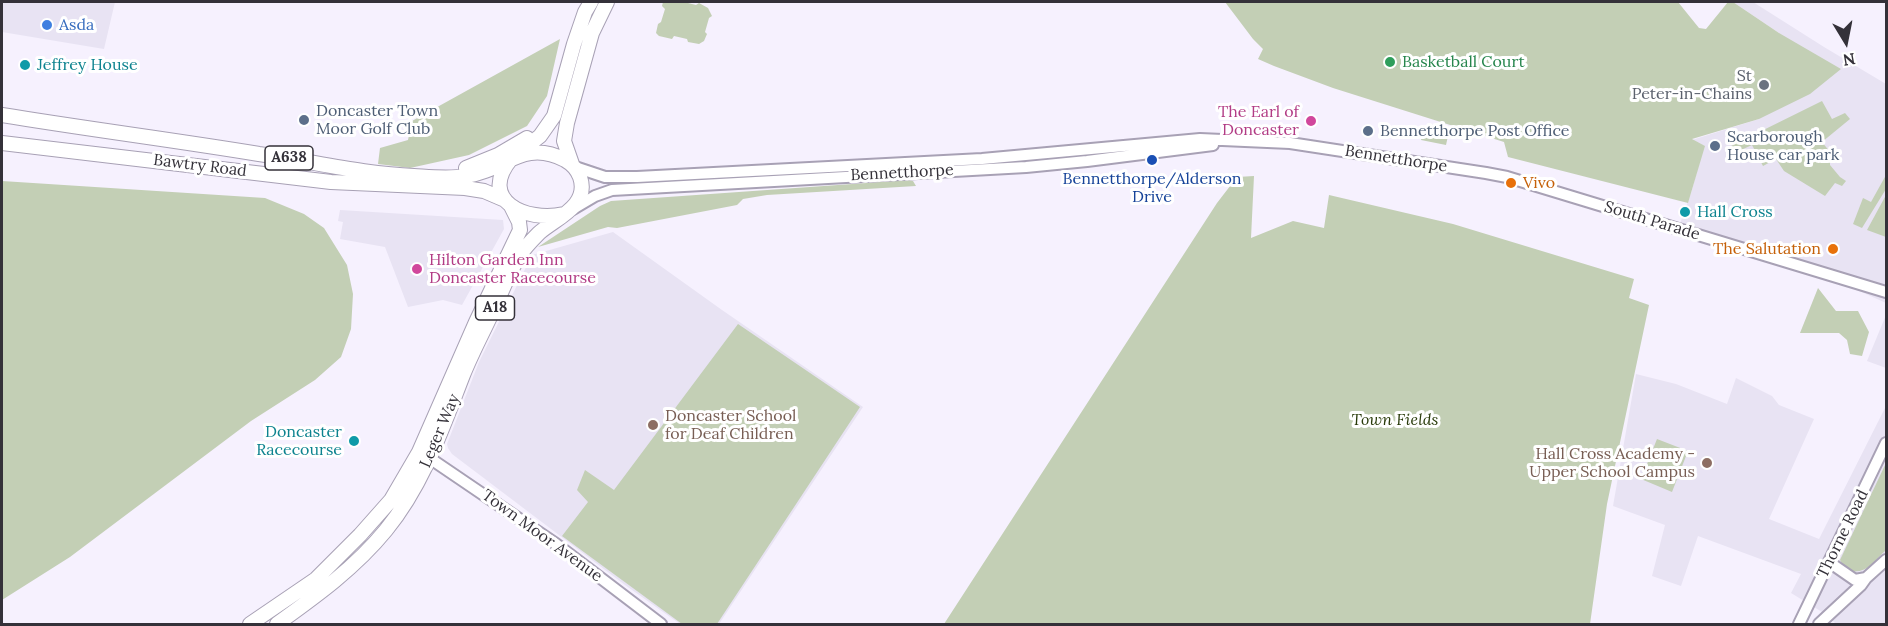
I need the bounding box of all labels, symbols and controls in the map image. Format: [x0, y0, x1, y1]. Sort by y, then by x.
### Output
north arrow [1816, 12, 1876, 72]
place label: Asda [59, 15, 94, 35]
marker: Asda [40, 18, 54, 32]
text: N [1841, 49, 1857, 71]
place label: Basketball Court [1402, 52, 1525, 72]
place label: Jeffrey House [37, 55, 138, 75]
marker: Basketball Court [1383, 55, 1397, 69]
marker: Jeffrey House [18, 58, 32, 72]
place label: St Peter-in-Chains [1632, 66, 1752, 104]
marker: St Peter-in-Chains [1757, 78, 1771, 92]
place label: Doncaster Town Moor Golf Club [316, 101, 438, 139]
place label: The Earl of Doncaster [1218, 102, 1299, 140]
marker: Doncaster Town Moor Golf Club [297, 113, 311, 127]
marker: The Earl of Doncaster [1304, 114, 1318, 128]
place label: Bennetthorpe Post Office [1380, 121, 1570, 141]
marker: Bennetthorpe Post Office [1361, 124, 1375, 138]
place label: Scarborough House car park [1727, 127, 1839, 165]
marker: Scarborough House car park [1708, 139, 1722, 153]
street label: Bennetthorpe [1344, 141, 1448, 177]
road number: A638 [265, 146, 313, 170]
street label: Bawtry Road [152, 151, 248, 181]
marker: Bennetthorpe/Alderson Drive [1145, 153, 1159, 167]
street label: Bennetthorpe [850, 161, 954, 185]
place label: Bennetthorpe/Alderson Drive [1063, 169, 1241, 207]
place label: Vivo [1523, 173, 1555, 193]
marker: Vivo [1504, 176, 1518, 190]
street label: South Parade [1602, 197, 1702, 245]
place label: Hall Cross [1697, 202, 1773, 222]
marker: Hall Cross [1678, 205, 1692, 219]
place label: The Salutation [1713, 239, 1821, 259]
marker: The Salutation [1826, 242, 1840, 256]
place label: Hilton Garden Inn Doncaster Racecourse [429, 250, 596, 288]
marker: Hilton Garden Inn Doncaster Racecourse [410, 262, 424, 276]
road number: A18 [476, 296, 514, 320]
street label: Leger Way [416, 391, 464, 471]
place label: Doncaster School for Deaf Children [665, 406, 796, 444]
park label: Town Fields [1352, 410, 1438, 430]
marker: Doncaster School for Deaf Children [646, 418, 660, 432]
place label: Doncaster Racecourse [256, 422, 342, 460]
marker: Doncaster Racecourse [347, 434, 361, 448]
place label: Hall Cross Academy - Upper School Campus [1529, 444, 1695, 482]
marker: Hall Cross Academy - Upper School Campus [1700, 456, 1714, 470]
street label: Town Moor Avenue [478, 486, 606, 586]
street label: Thorne Road [1813, 487, 1873, 581]

